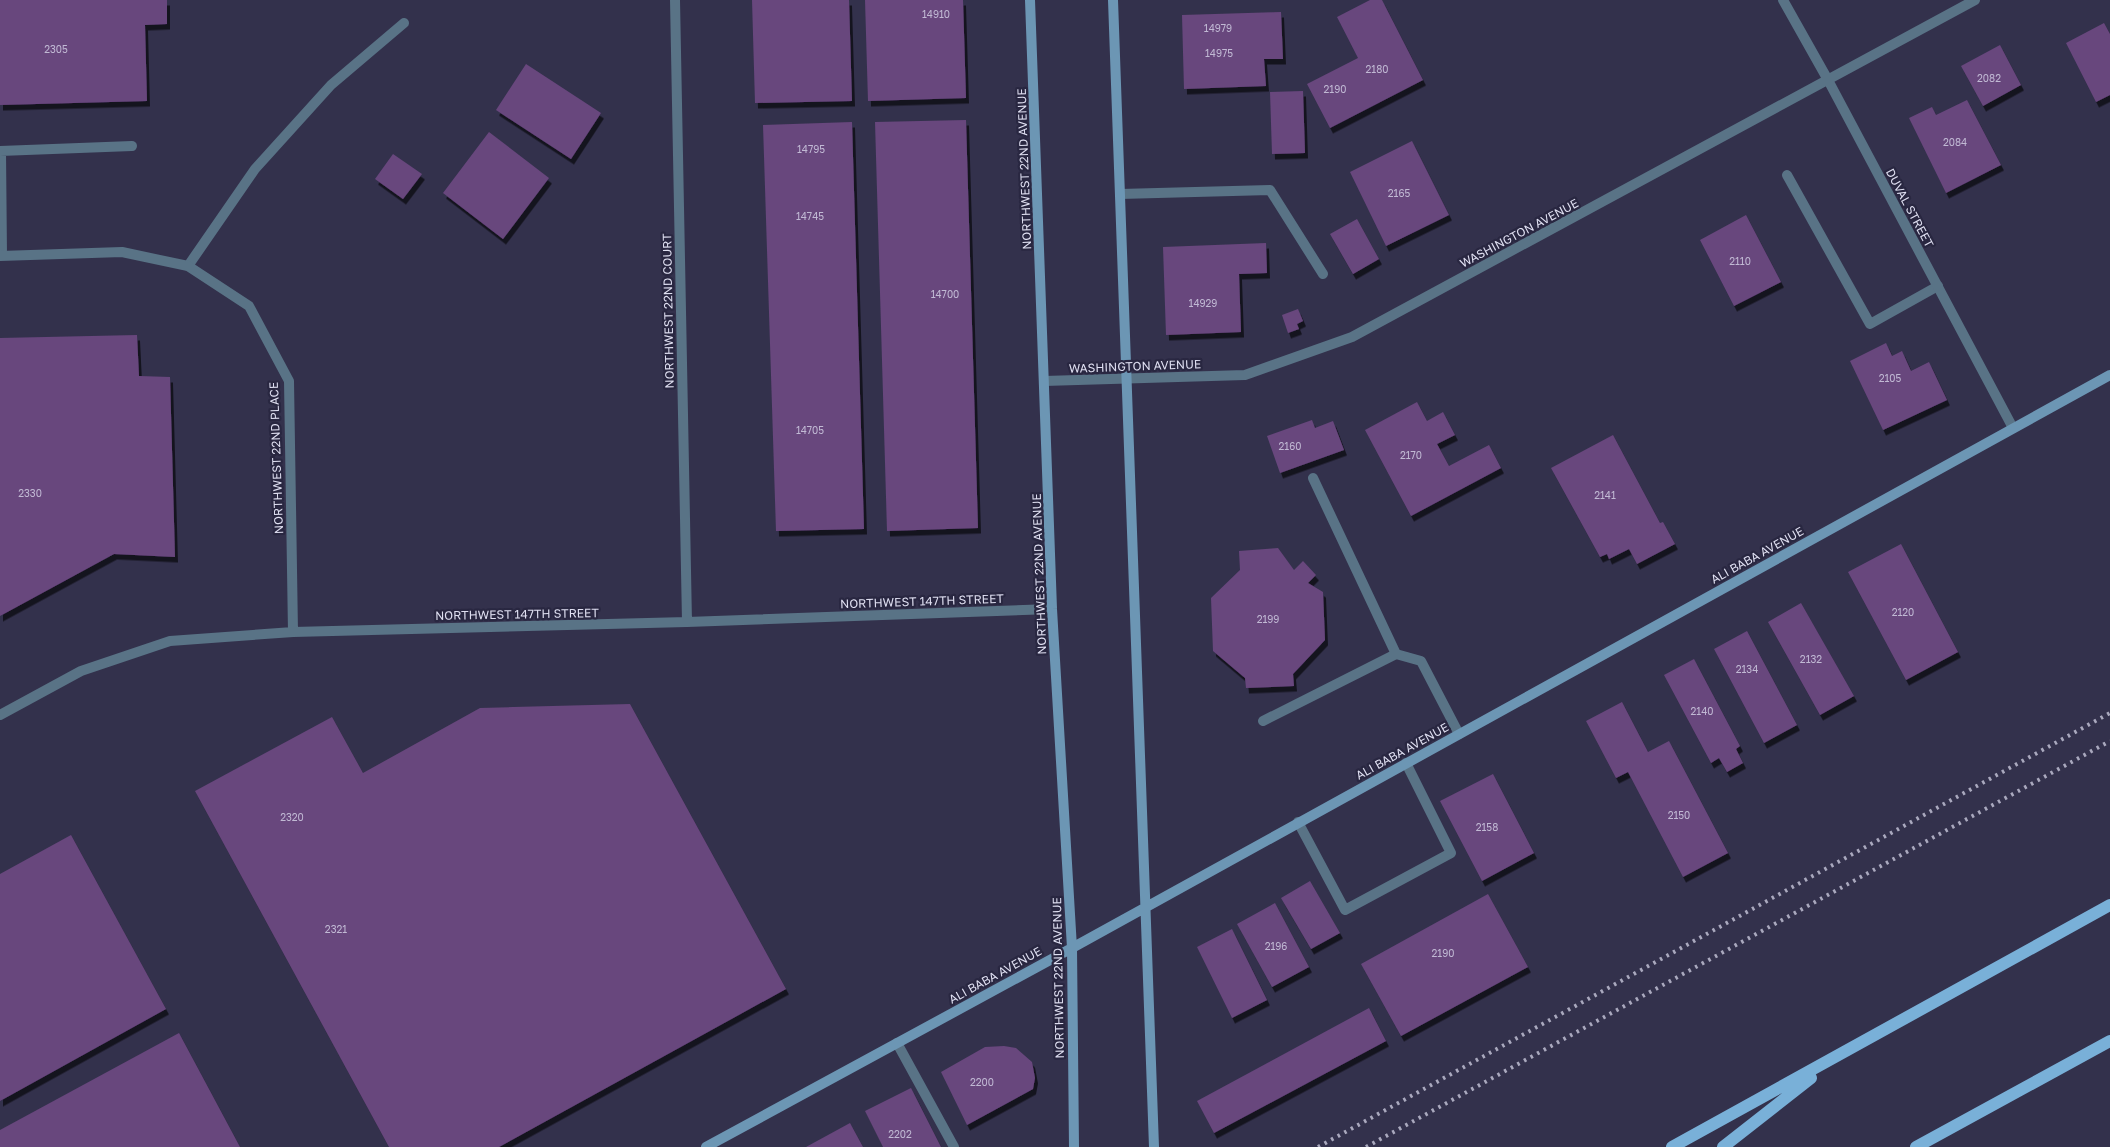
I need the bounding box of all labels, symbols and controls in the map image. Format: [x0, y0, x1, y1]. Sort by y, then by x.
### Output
house number: 14910 [922, 8, 950, 20]
house number: 14979 [1204, 22, 1232, 34]
house number: 2305 [44, 43, 68, 55]
house number: 14975 [1205, 47, 1233, 59]
house number: 2180 [1366, 63, 1388, 75]
house number: 2082 [1977, 72, 2001, 84]
house number: 2190 [1324, 83, 1346, 95]
street label: NORTHWEST 22ND AVENUE [1014, 88, 1034, 250]
house number: 2084 [1943, 136, 1967, 148]
house number: 14795 [797, 143, 825, 155]
street label: DUVAL STREET [1883, 166, 1937, 251]
house number: 2165 [1388, 187, 1410, 199]
street label: WASHINGTON AVENUE [1457, 195, 1581, 271]
house number: 14745 [796, 210, 824, 222]
street label: NORTHWEST 22ND COURT [659, 233, 677, 389]
house number: 2110 [1729, 255, 1751, 267]
house number: 14700 [931, 288, 959, 300]
house number: 14929 [1189, 297, 1217, 309]
street label: WASHINGTON AVENUE [1069, 356, 1201, 376]
house number: 2105 [1879, 372, 1902, 384]
street label: NORTHWEST 22ND PLACE [266, 382, 286, 534]
house number: 14705 [796, 424, 824, 436]
house number: 2160 [1279, 440, 1301, 452]
house number: 2170 [1400, 449, 1422, 461]
house number: 2330 [18, 487, 42, 499]
house number: 2141 [1594, 489, 1616, 501]
street label: NORTHWEST 22ND AVENUE [1029, 493, 1049, 655]
street label: ALI BABA AVENUE [1708, 523, 1806, 587]
street label: NORTHWEST 147TH STREET [840, 591, 1005, 611]
street label: NORTHWEST 147TH STREET [435, 605, 600, 623]
house number: 2120 [1892, 606, 1914, 618]
house number: 2199 [1257, 613, 1279, 625]
house number: 2132 [1800, 653, 1822, 665]
house number: 2134 [1736, 663, 1758, 675]
house number: 2140 [1691, 705, 1713, 717]
street label: ALI BABA AVENUE [1353, 719, 1451, 783]
house number: 2150 [1668, 809, 1690, 821]
house number: 2320 [280, 811, 304, 823]
house number: 2158 [1476, 821, 1498, 833]
street label: NORTHWEST 22ND AVENUE [1049, 897, 1067, 1059]
house number: 2321 [325, 923, 347, 935]
house number: 2196 [1265, 940, 1287, 952]
street label: ALI BABA AVENUE [946, 943, 1044, 1007]
house number: 2190 [1432, 947, 1454, 959]
house number: 2200 [970, 1076, 994, 1088]
house number: 2202 [888, 1128, 912, 1140]

